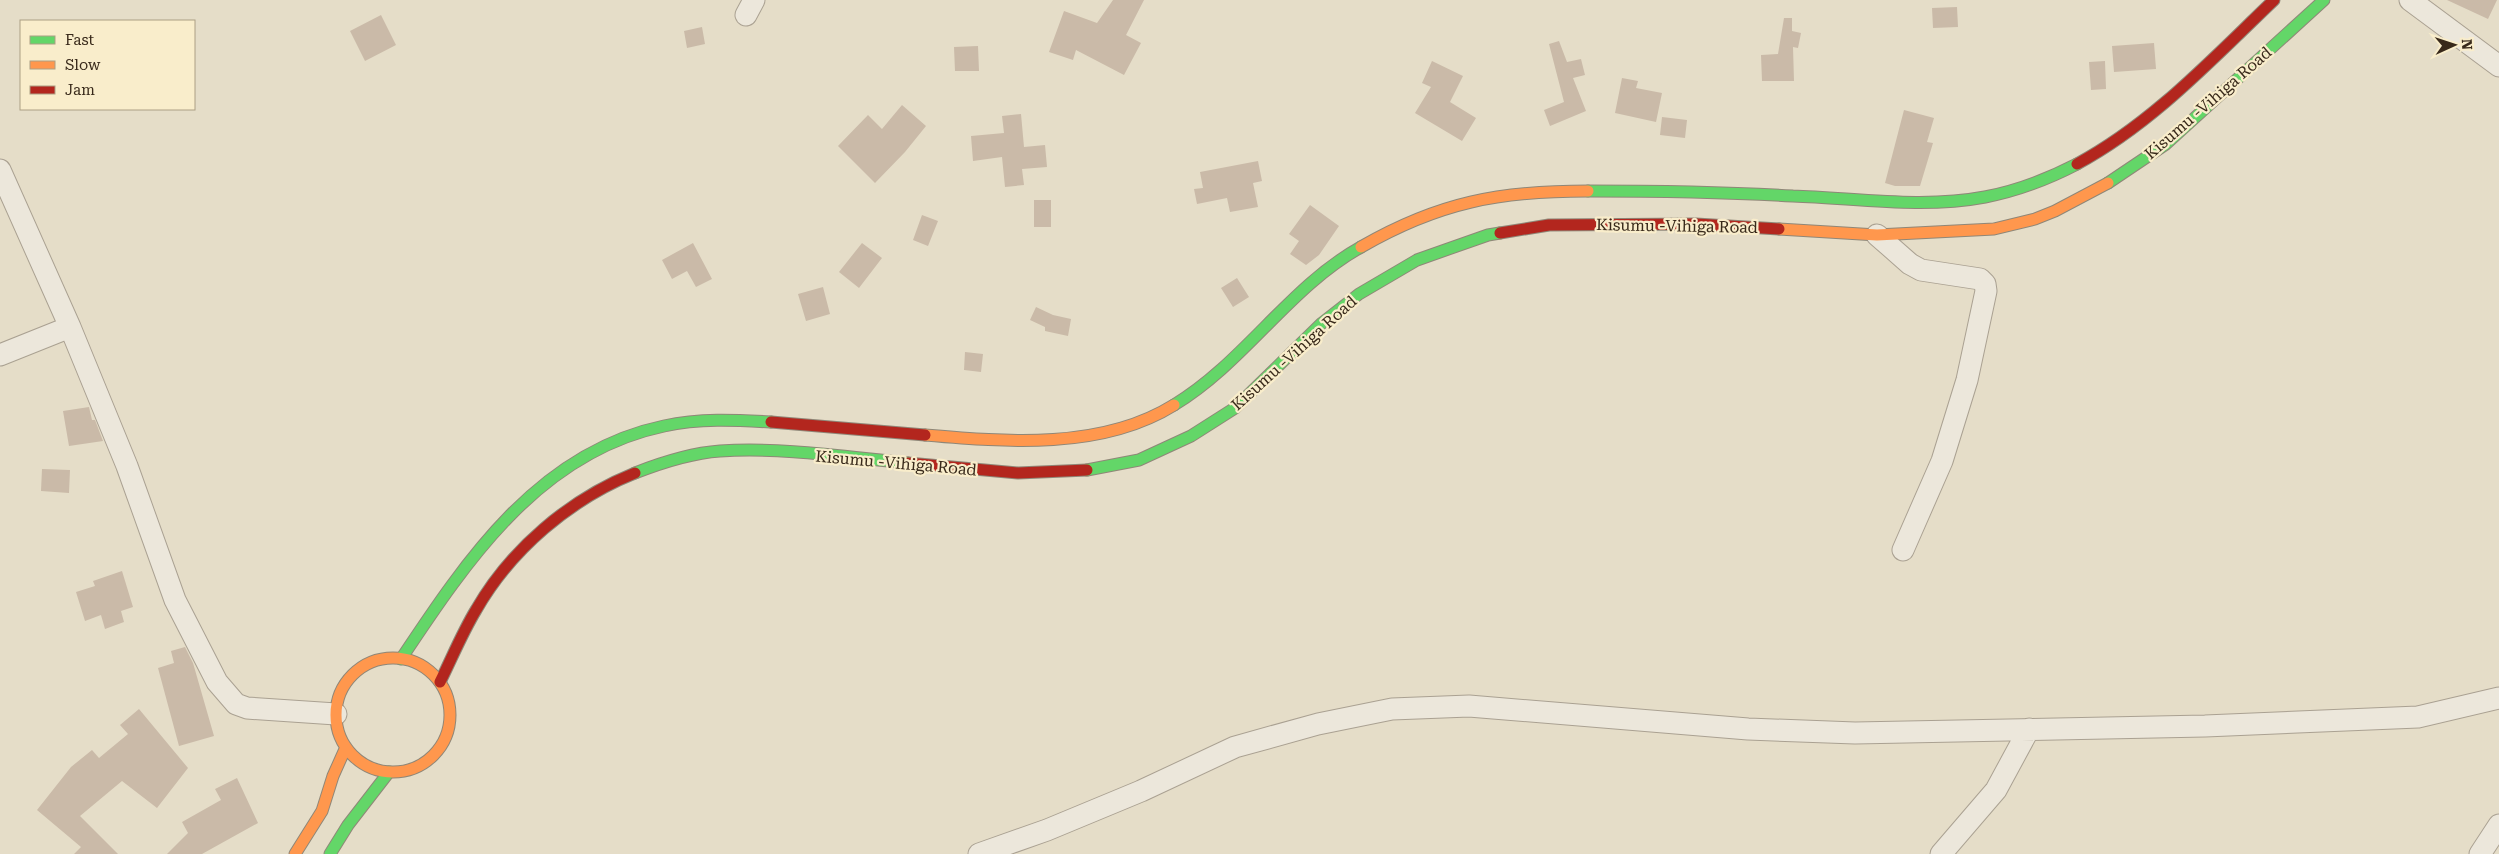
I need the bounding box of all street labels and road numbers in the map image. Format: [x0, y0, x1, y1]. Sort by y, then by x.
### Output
street label: Kisumu -Vihiga Road [2141, 43, 2275, 163]
street label: Kisumu -Vihiga Road [1596, 215, 1758, 237]
street label: Kisumu -Vihiga Road [1228, 292, 1360, 414]
street label: Kisumu -Vihiga Road [815, 446, 977, 480]

